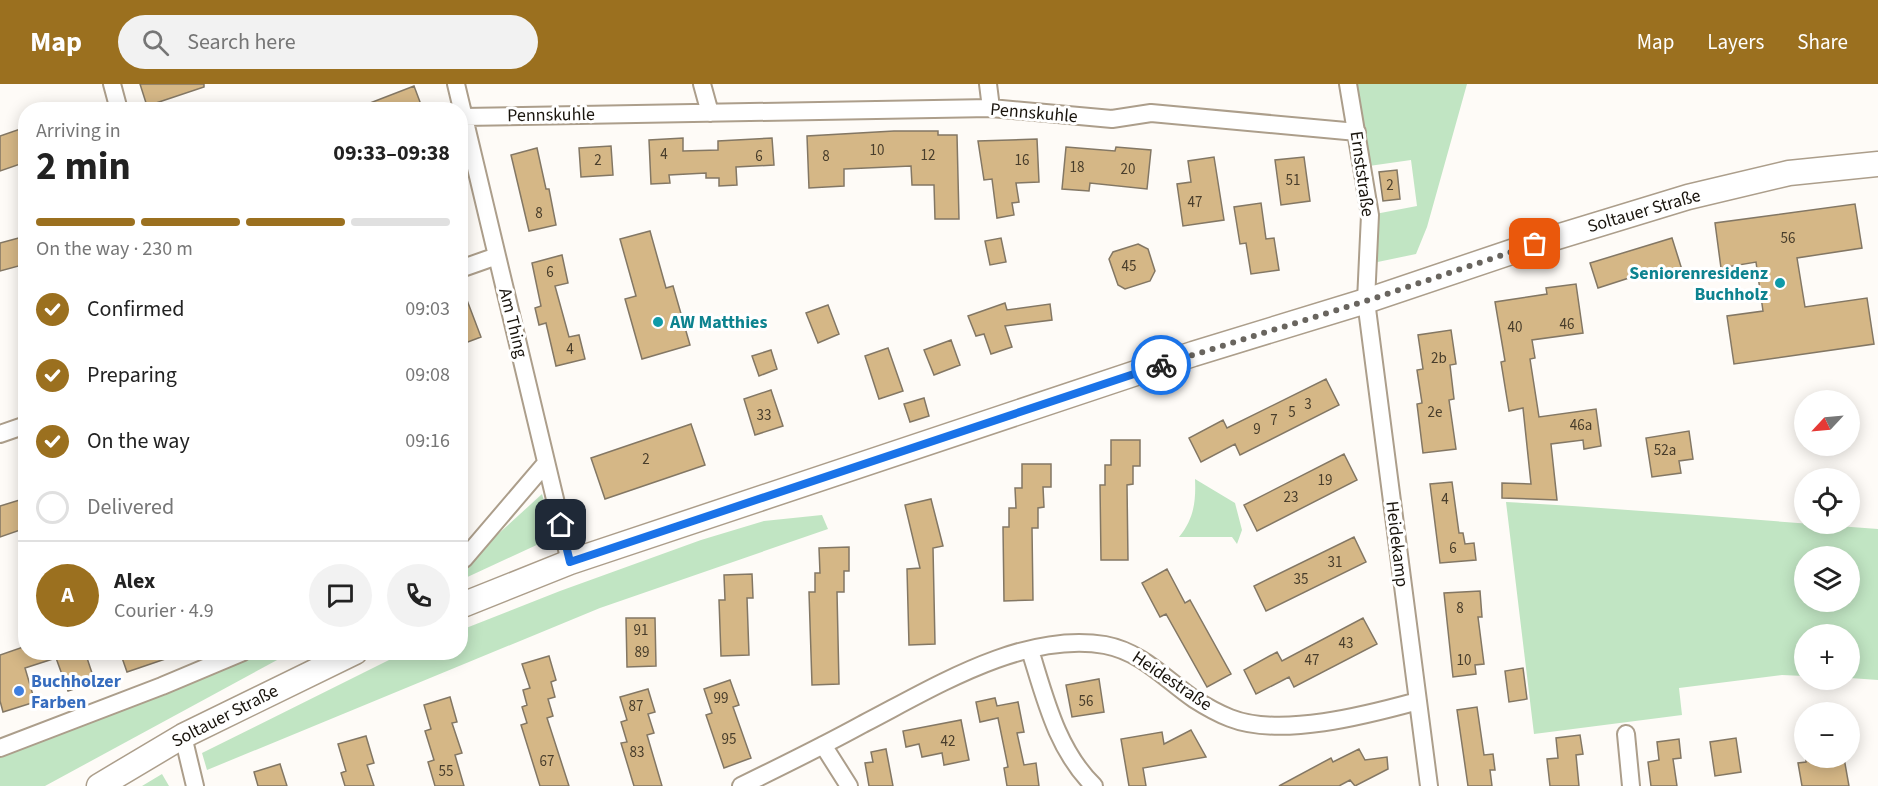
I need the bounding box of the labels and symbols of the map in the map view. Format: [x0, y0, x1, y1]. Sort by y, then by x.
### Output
street label: Pennskuhle [989, 97, 1079, 129]
street label: Pennskuhle [507, 102, 595, 128]
street label: Ernststraße [1344, 130, 1380, 218]
house number: 10 [870, 140, 884, 161]
house number: 4 [660, 144, 668, 165]
house number: 12 [921, 145, 935, 166]
house number: 6 [755, 146, 763, 167]
house number: 8 [822, 146, 830, 167]
house number: 2 [594, 150, 602, 171]
house number: 16 [1015, 150, 1029, 171]
house number: 18 [1070, 157, 1084, 178]
house number: 20 [1121, 159, 1135, 180]
house number: 51 [1286, 170, 1300, 191]
house number: 2 [1386, 175, 1394, 196]
street label: Soltauer Straße [1584, 183, 1704, 239]
house number: 47 [1188, 192, 1202, 213]
house number: 8 [535, 203, 543, 224]
pin [1509, 218, 1560, 269]
house number: 56 [1781, 228, 1795, 249]
house number: 45 [1122, 256, 1136, 277]
place label: Seniorenresidenz Buchholz [1629, 261, 1768, 307]
house number: 6 [546, 262, 554, 283]
marker: Seniorenresidenz Buchholz [1773, 276, 1787, 290]
street label: Am Thing [492, 285, 534, 361]
place label: AW Matthies [669, 310, 767, 335]
house number: 46 [1560, 314, 1574, 335]
marker: AW Matthies [651, 315, 665, 329]
house number: 40 [1508, 317, 1522, 338]
courier [1131, 335, 1191, 395]
house number: 4 [566, 339, 574, 360]
house number: 2b [1431, 348, 1447, 369]
north arrow [1794, 390, 1860, 456]
house number: 3 [1304, 394, 1312, 415]
house number: 5 [1288, 402, 1296, 423]
house number: 2e [1428, 402, 1442, 423]
house number: 33 [757, 405, 771, 426]
house number: 7 [1270, 410, 1278, 431]
house number: 46a [1570, 415, 1592, 436]
house number: 9 [1253, 419, 1261, 440]
house number: 52a [1654, 440, 1676, 461]
house number: 2 [642, 449, 650, 470]
house number: 19 [1318, 470, 1332, 491]
house number: 23 [1284, 487, 1298, 508]
house number: 4 [1441, 489, 1449, 510]
pin [535, 499, 586, 550]
street label: Heidekamp [1379, 499, 1415, 589]
house number: 6 [1449, 538, 1457, 559]
house number: 31 [1328, 552, 1342, 573]
house number: 35 [1294, 569, 1308, 590]
house number: 8 [1456, 598, 1464, 619]
house number: 91 [634, 620, 648, 641]
house number: 43 [1339, 633, 1353, 654]
house number: 89 [635, 642, 649, 663]
street label: Heidestraße [1127, 645, 1217, 717]
house number: 47 [1305, 650, 1319, 671]
house number: 10 [1457, 650, 1471, 671]
place label: Buchholzer Farben [31, 669, 122, 715]
street label: Soltauer Straße [167, 678, 283, 754]
marker: Buchholzer Farben [12, 684, 26, 698]
house number: 99 [714, 688, 728, 709]
house number: 56 [1079, 691, 1093, 712]
house number: 87 [629, 696, 643, 717]
house number: 95 [722, 729, 736, 750]
house number: 42 [941, 731, 955, 752]
house number: 83 [630, 742, 644, 763]
house number: 67 [540, 751, 554, 772]
house number: 55 [439, 761, 453, 782]

